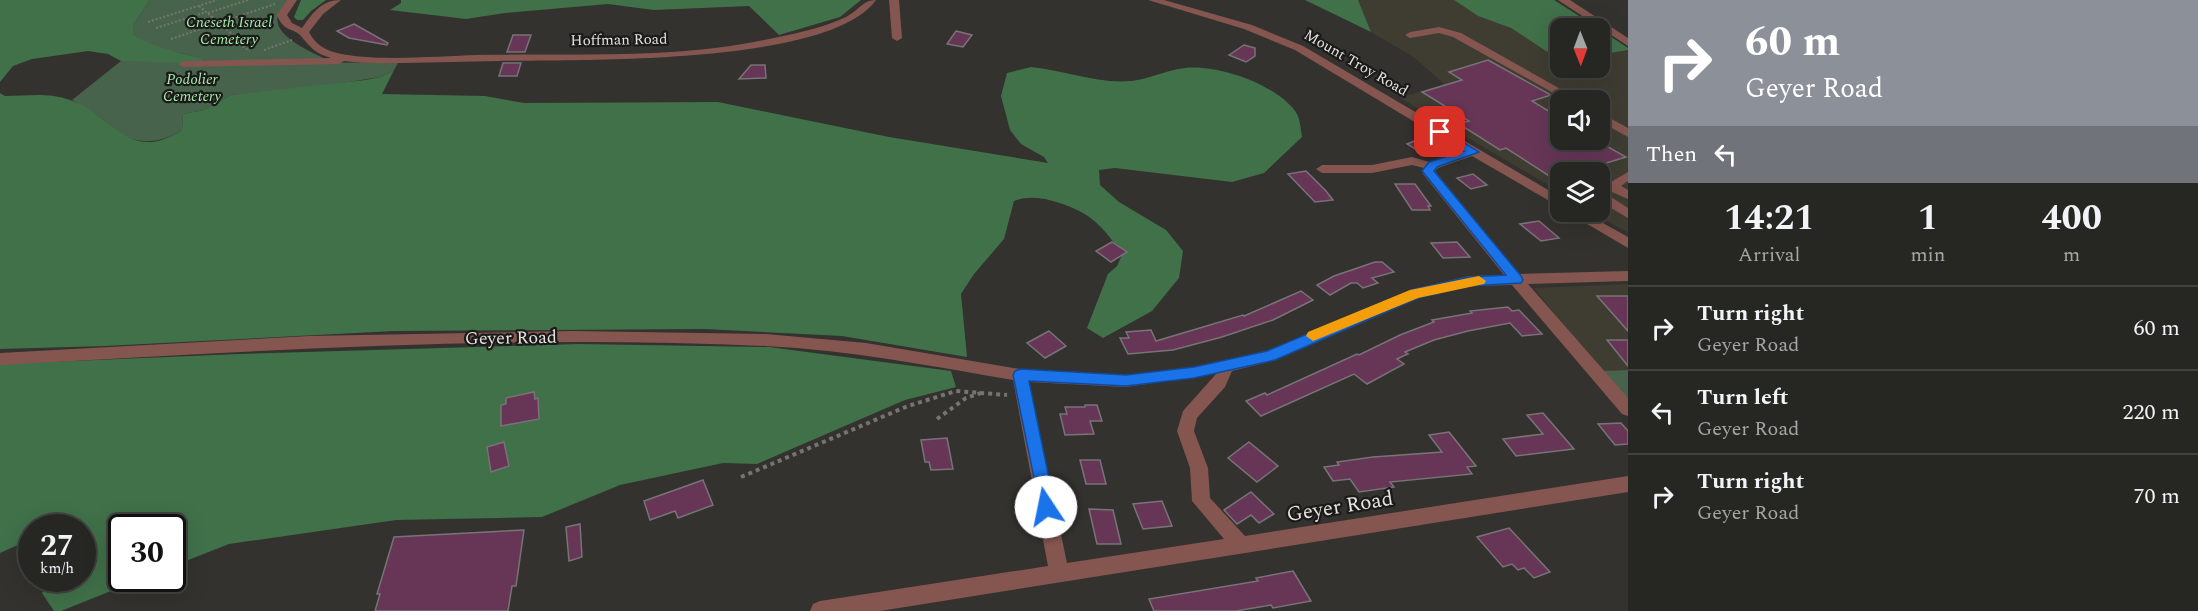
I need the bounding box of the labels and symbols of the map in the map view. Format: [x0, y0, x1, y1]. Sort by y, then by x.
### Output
park label: Cneseth Israel Cemetery [186, 11, 272, 51]
north arrow [1550, 18, 1610, 78]
street label: Mount Troy Road [1300, 24, 1412, 102]
street label: Hoffman Road [570, 28, 668, 52]
park label: Podolier Cemetery [163, 68, 221, 108]
pin [1414, 106, 1465, 157]
street label: Geyer Road [465, 324, 557, 352]
position arrow [1014, 475, 1078, 539]
street label: Geyer Road [1284, 483, 1396, 531]
speed limit sign: 30 [108, 514, 186, 592]

